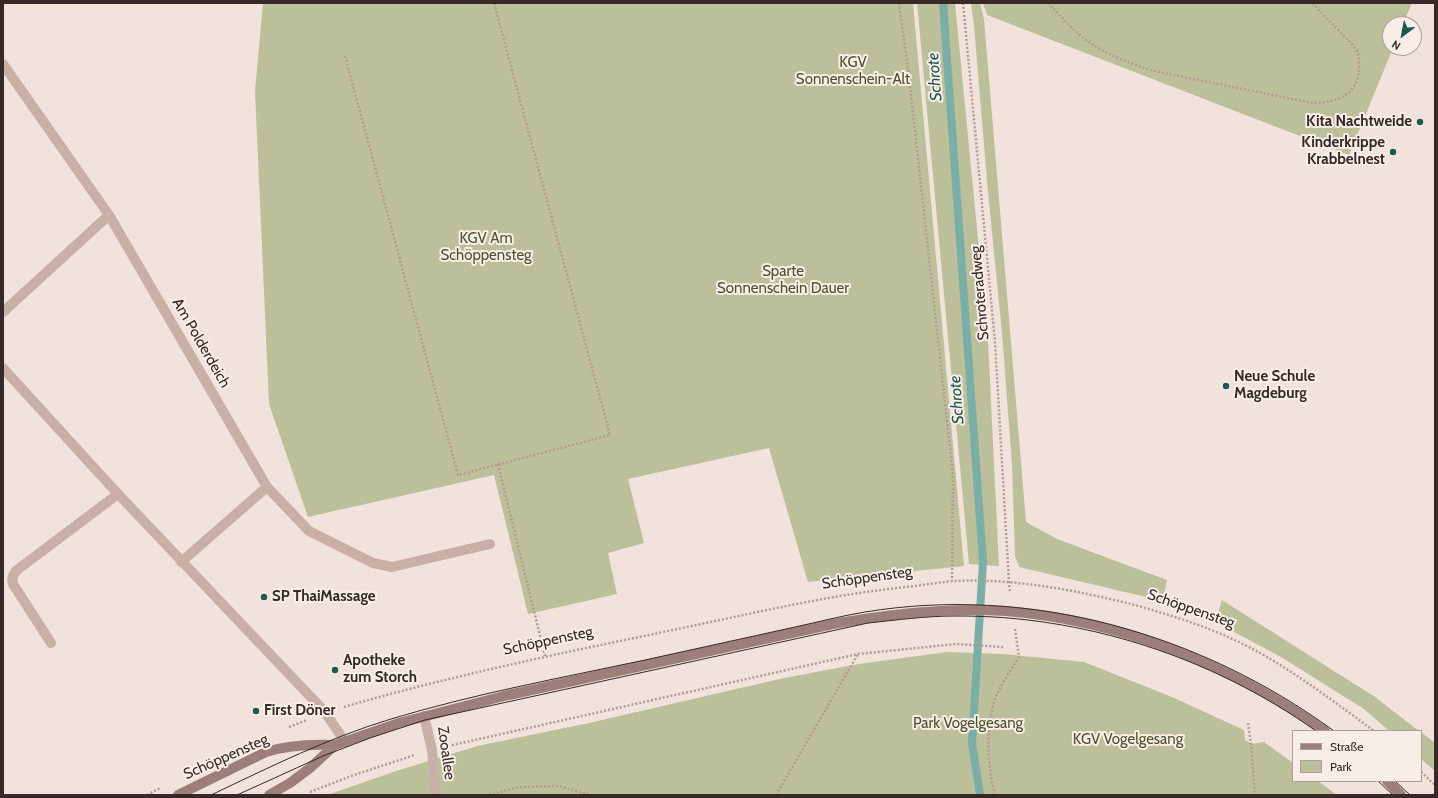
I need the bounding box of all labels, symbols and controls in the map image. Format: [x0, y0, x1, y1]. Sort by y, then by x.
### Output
north arrow [1382, 16, 1422, 56]
text: N [1389, 37, 1403, 53]
water label: Schrote [924, 52, 946, 102]
park label: KGV Sonnenschein-Alt [796, 54, 910, 89]
place label: Kita Nachtweide [1306, 113, 1412, 131]
marker: Kita Nachtweide [1415, 117, 1425, 127]
place label: Kinderkrippe Krabbelnest [1301, 134, 1385, 169]
marker: Kinderkrippe Krabbelnest [1388, 147, 1398, 157]
park label: KGV Am Schöppensteg [440, 230, 532, 265]
street label: Schroteradweg [967, 245, 993, 341]
park label: Sparte Sonnenschein Dauer [717, 263, 849, 298]
street label: Am Polderdeich [168, 295, 234, 391]
place label: Neue Schule Magdeburg [1234, 368, 1315, 403]
water label: Schrote [946, 375, 968, 425]
marker: Neue Schule Magdeburg [1221, 381, 1231, 391]
street label: Schöppensteg [821, 563, 913, 593]
street label: Schöppensteg [1145, 586, 1237, 632]
place label: SP ThaiMassage [272, 588, 376, 606]
marker: SP ThaiMassage [259, 592, 269, 602]
street label: Schöppensteg [502, 623, 594, 659]
place label: Apotheke zum Storch [343, 652, 417, 687]
marker: Apotheke zum Storch [330, 665, 340, 675]
place label: First Döner [264, 702, 335, 720]
marker: First Döner [251, 706, 261, 716]
park label: Park Vogelgesang [913, 715, 1023, 733]
street label: Zooallee [433, 725, 459, 781]
street label: Schöppensteg [181, 730, 271, 784]
legend [1292, 730, 1422, 782]
park label: KGV Vogelgesang [1073, 731, 1183, 749]
text: Straße [1330, 739, 1363, 754]
text: Park [1330, 759, 1352, 774]

